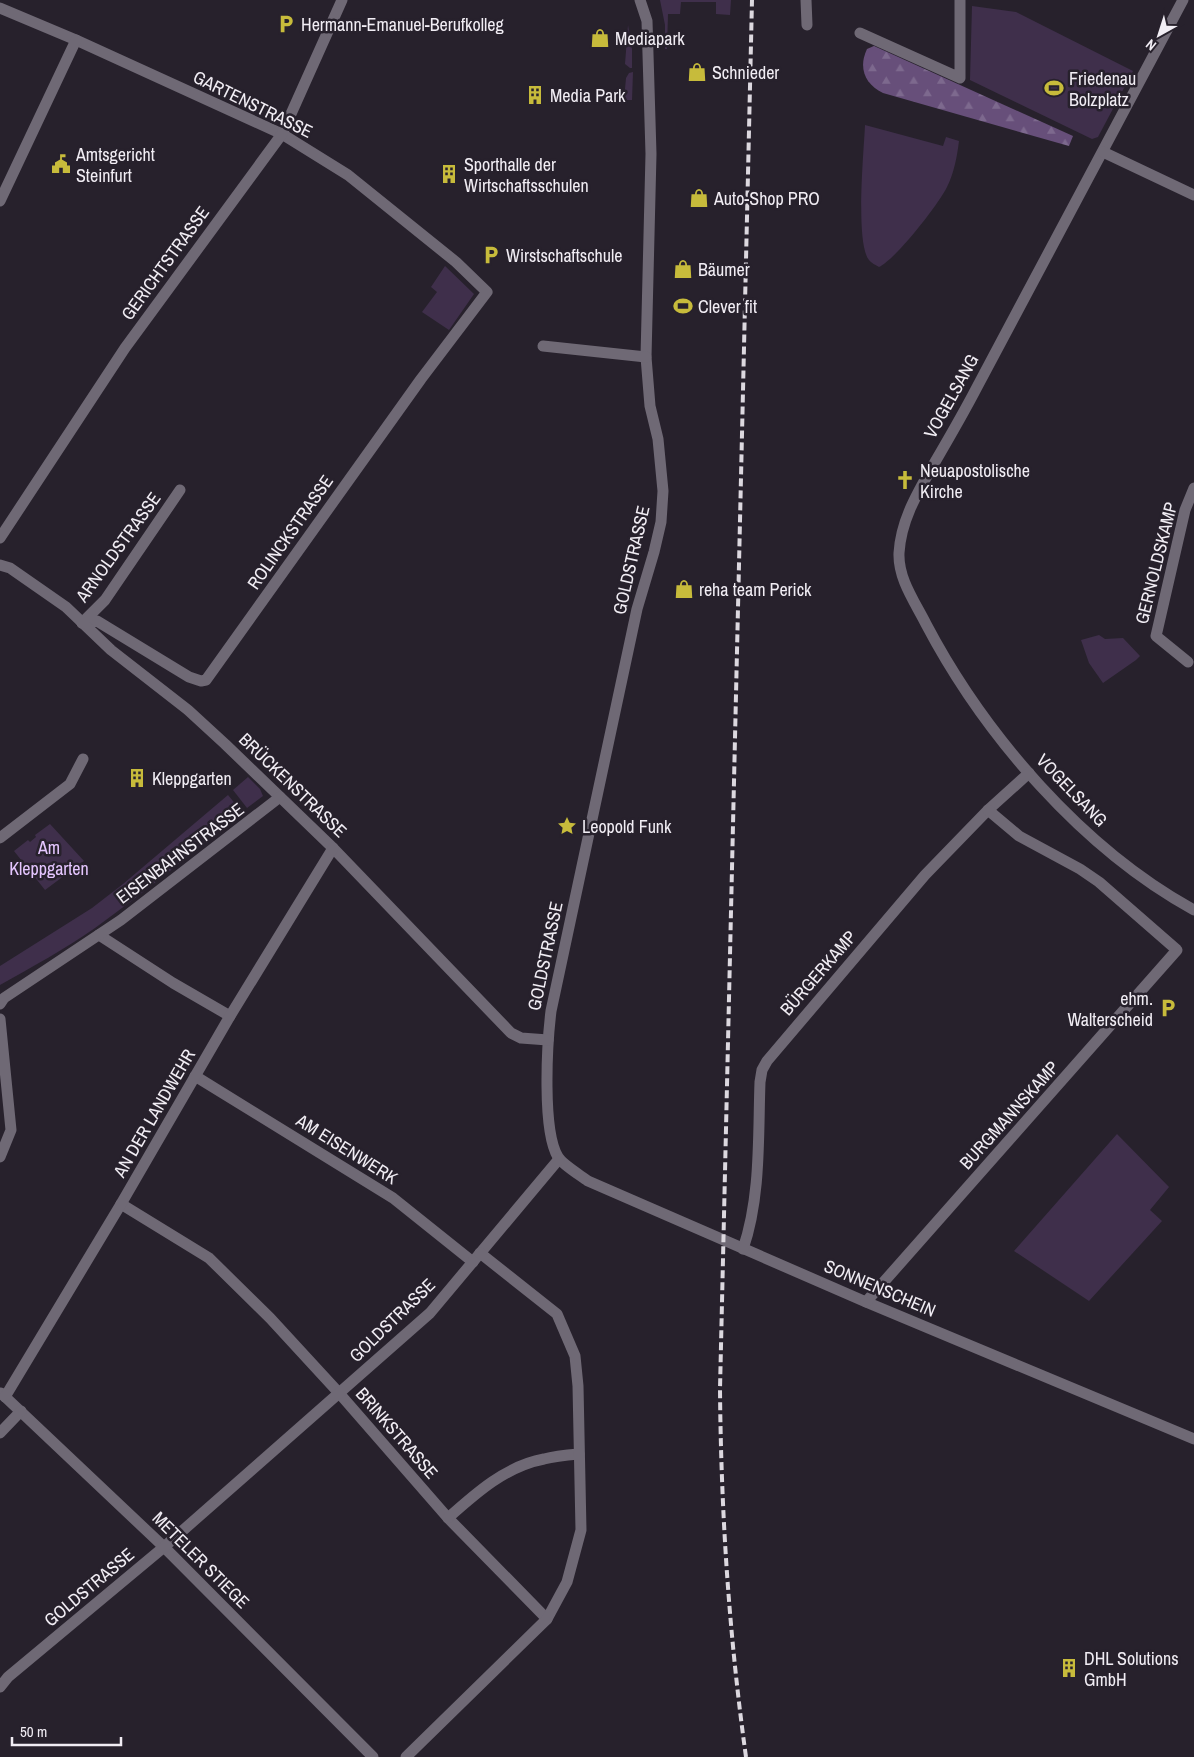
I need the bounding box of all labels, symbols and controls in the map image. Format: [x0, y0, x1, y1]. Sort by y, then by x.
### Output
north arrow [1134, 10, 1184, 60]
place label: Hermann-Emanuel-Berufkolleg [301, 12, 504, 37]
parking icon: Hermann-Emanuel-Berufkolleg [275, 13, 297, 35]
place label: Mediapark [615, 26, 685, 51]
shop icon: Mediapark [589, 27, 611, 49]
text: N [1142, 35, 1160, 55]
place label: Schnieder [712, 60, 779, 85]
shop icon: Schnieder [686, 61, 708, 83]
street label: GARTENSTRASSE [189, 64, 317, 144]
place label: Friedenau Bolzplatz [1069, 66, 1136, 112]
sports icon: Friedenau Bolzplatz [1043, 77, 1065, 99]
place label: Media Park [550, 83, 626, 108]
building icon: Media Park [524, 84, 546, 106]
place label: Amtsgericht Steinfurt [75, 142, 155, 188]
place label: Sporthalle der Wirtschaftsschulen [464, 152, 589, 198]
public building icon: Amtsgericht Steinfurt [50, 153, 72, 175]
building icon: Sporthalle der Wirtschaftsschulen [438, 163, 460, 185]
place label: Auto-Shop PRO [713, 186, 820, 211]
shop icon: Auto-Shop PRO [688, 187, 710, 209]
street label: GERICHTSTRASSE [115, 201, 215, 325]
place label: Wirstschaftschule [506, 243, 622, 268]
parking icon: Wirstschaftschule [480, 244, 502, 266]
place label: Bäumer [698, 257, 750, 282]
shop icon: Bäumer [672, 258, 694, 280]
place label: Clever fit [698, 294, 757, 319]
sports icon: Clever fit [672, 295, 694, 317]
street label: VOGELSANG [918, 349, 984, 443]
place label: Neuapostolische Kirche [920, 458, 1030, 504]
church icon: Neuapostolische Kirche [894, 469, 916, 491]
street label: ROLINCKSTRASSE [241, 470, 339, 594]
street label: ARNOLDSTRASSE [69, 487, 166, 608]
street label: GERNOLDSKAMP [1129, 499, 1183, 627]
street label: GOLDSTRASSE [606, 503, 656, 617]
place label: reha team Perick [699, 577, 812, 602]
shop icon: reha team Perick [673, 578, 695, 600]
street label: BRÜCKENSTRASSE [234, 727, 352, 843]
street label: VOGELSANG [1031, 748, 1113, 832]
place label: Kleppgarten [152, 766, 232, 791]
building icon: Kleppgarten [126, 767, 148, 789]
street label: EISENBAHNSTRASSE [111, 797, 249, 909]
place label: Leopold Funk [582, 814, 672, 839]
place icon: Leopold Funk [556, 815, 578, 837]
park label: Am Kleppgarten [9, 835, 89, 881]
street label: GOLDSTRASSE [521, 899, 569, 1013]
street label: BÜRGERKAMP [774, 925, 862, 1021]
place label: ehm. Walterscheid [1067, 986, 1153, 1032]
parking icon: ehm. Walterscheid [1157, 997, 1179, 1019]
street label: AN DER LANDWEHR [107, 1044, 201, 1183]
street label: BURGMANNSKAMP [954, 1055, 1064, 1175]
street label: AM EISENWERK [291, 1107, 402, 1190]
street label: SONNENSCHEIN [820, 1253, 940, 1323]
street label: GOLDSTRASSE [343, 1273, 441, 1367]
street label: BRINKSTRASSE [350, 1382, 444, 1484]
street label: METELER STIEGE [147, 1506, 255, 1614]
street label: GOLDSTRASSE [39, 1542, 139, 1632]
place label: DHL Solutions GmbH [1084, 1646, 1179, 1692]
building icon: DHL Solutions GmbH [1058, 1657, 1080, 1679]
scale bar [12, 1714, 121, 1746]
text: 50 m [20, 1721, 47, 1742]

